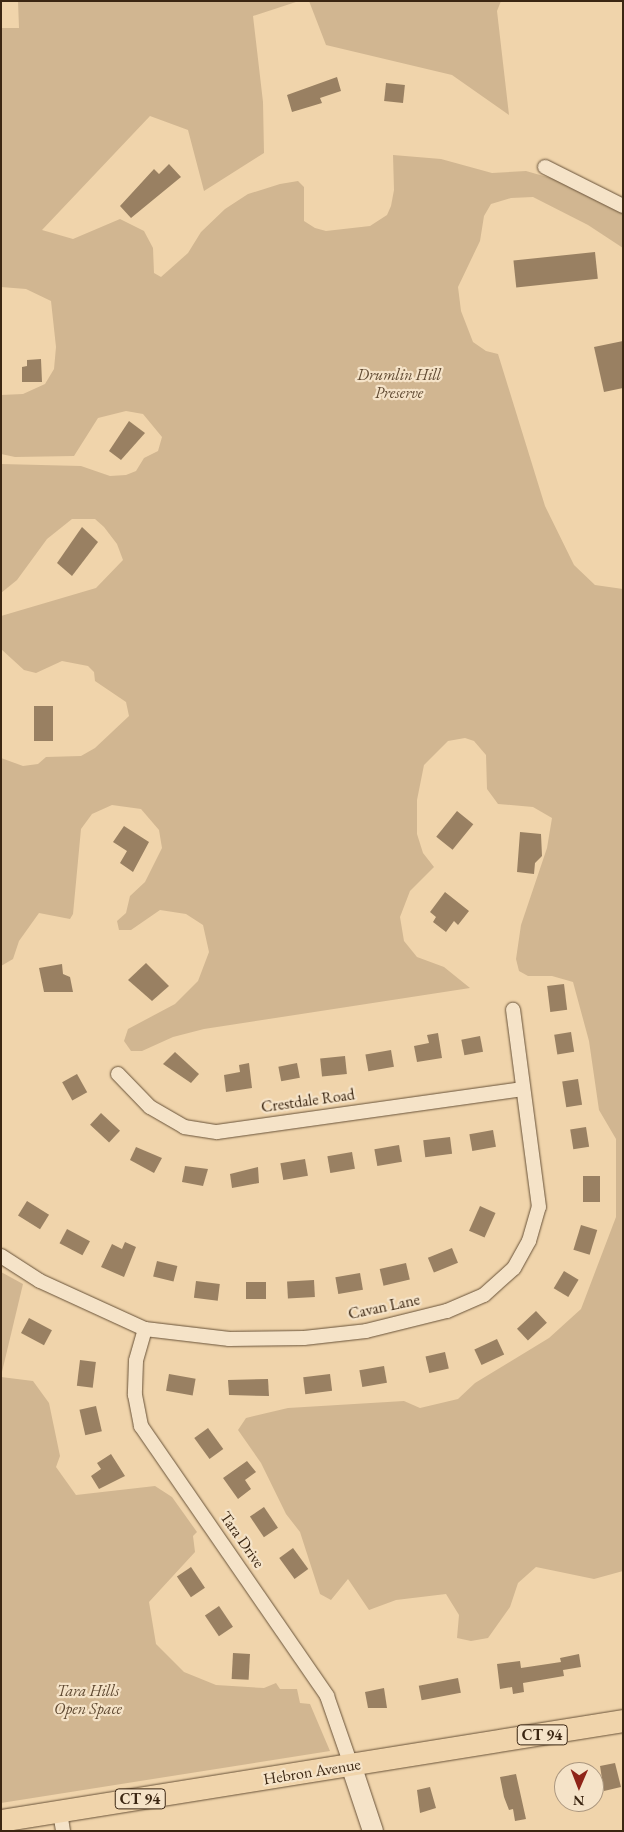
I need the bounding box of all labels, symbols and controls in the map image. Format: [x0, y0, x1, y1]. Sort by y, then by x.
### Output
park label: Drumlin Hill Preserve [357, 365, 441, 403]
street label: Crestdale Road [260, 1085, 356, 1117]
street label: Cavan Lane [346, 1290, 422, 1324]
street label: Tara Drive [216, 1508, 268, 1572]
park label: Tara Hills Open Space [54, 1681, 122, 1719]
road number: CT 94 [516, 1722, 568, 1748]
street label: Hebron Avenue [262, 1755, 362, 1789]
north arrow [554, 1762, 604, 1812]
road number: CT 94 [114, 1786, 166, 1812]
text: N [573, 1792, 585, 1810]

